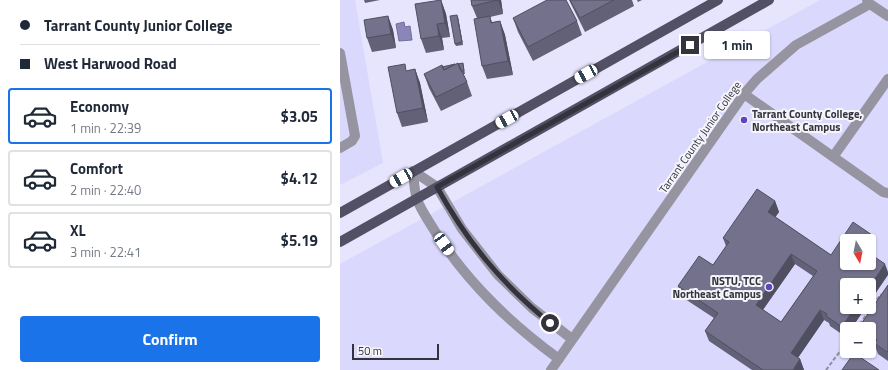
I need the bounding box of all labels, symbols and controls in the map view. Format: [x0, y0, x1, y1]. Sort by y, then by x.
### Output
text: Tarrant County Junior College [44, 14, 232, 37]
callout: 1 min [704, 31, 770, 59]
text: 1 min [721, 35, 753, 55]
route end [681, 36, 699, 54]
text: West Harwood Road [44, 52, 177, 75]
car [573, 63, 599, 85]
street label: Tarrant County Junior College [655, 77, 745, 196]
text: Economy [70, 95, 129, 118]
icon: car [22, 98, 58, 134]
text: $3.05 [281, 105, 318, 128]
place label: Tarrant County College, Northeast Campus [752, 106, 863, 135]
car [494, 108, 520, 130]
marker: Tarrant County College, Northeast Campus [739, 115, 749, 125]
text: 1 min · 22:39 [70, 118, 141, 138]
text: Comfort [70, 157, 123, 180]
icon: car [22, 160, 58, 196]
text: $4.12 [281, 167, 318, 190]
car [388, 167, 414, 189]
text: 2 min · 22:40 [70, 180, 141, 200]
text: XL [70, 219, 86, 242]
icon: car [22, 222, 58, 258]
text: $5.19 [281, 229, 318, 252]
car [432, 231, 456, 257]
north arrow [840, 234, 876, 270]
map controls [840, 234, 876, 358]
text: 3 min · 22:41 [70, 242, 141, 262]
place label: NSTU, TCC Northeast Campus [672, 273, 761, 302]
button: + [840, 278, 876, 314]
marker: NSTU, TCC Northeast Campus [764, 282, 774, 292]
route start [541, 314, 559, 332]
button: Confirm [20, 316, 320, 362]
button: − [840, 322, 876, 358]
scale bar [352, 342, 439, 361]
text: 50 m [358, 343, 382, 359]

